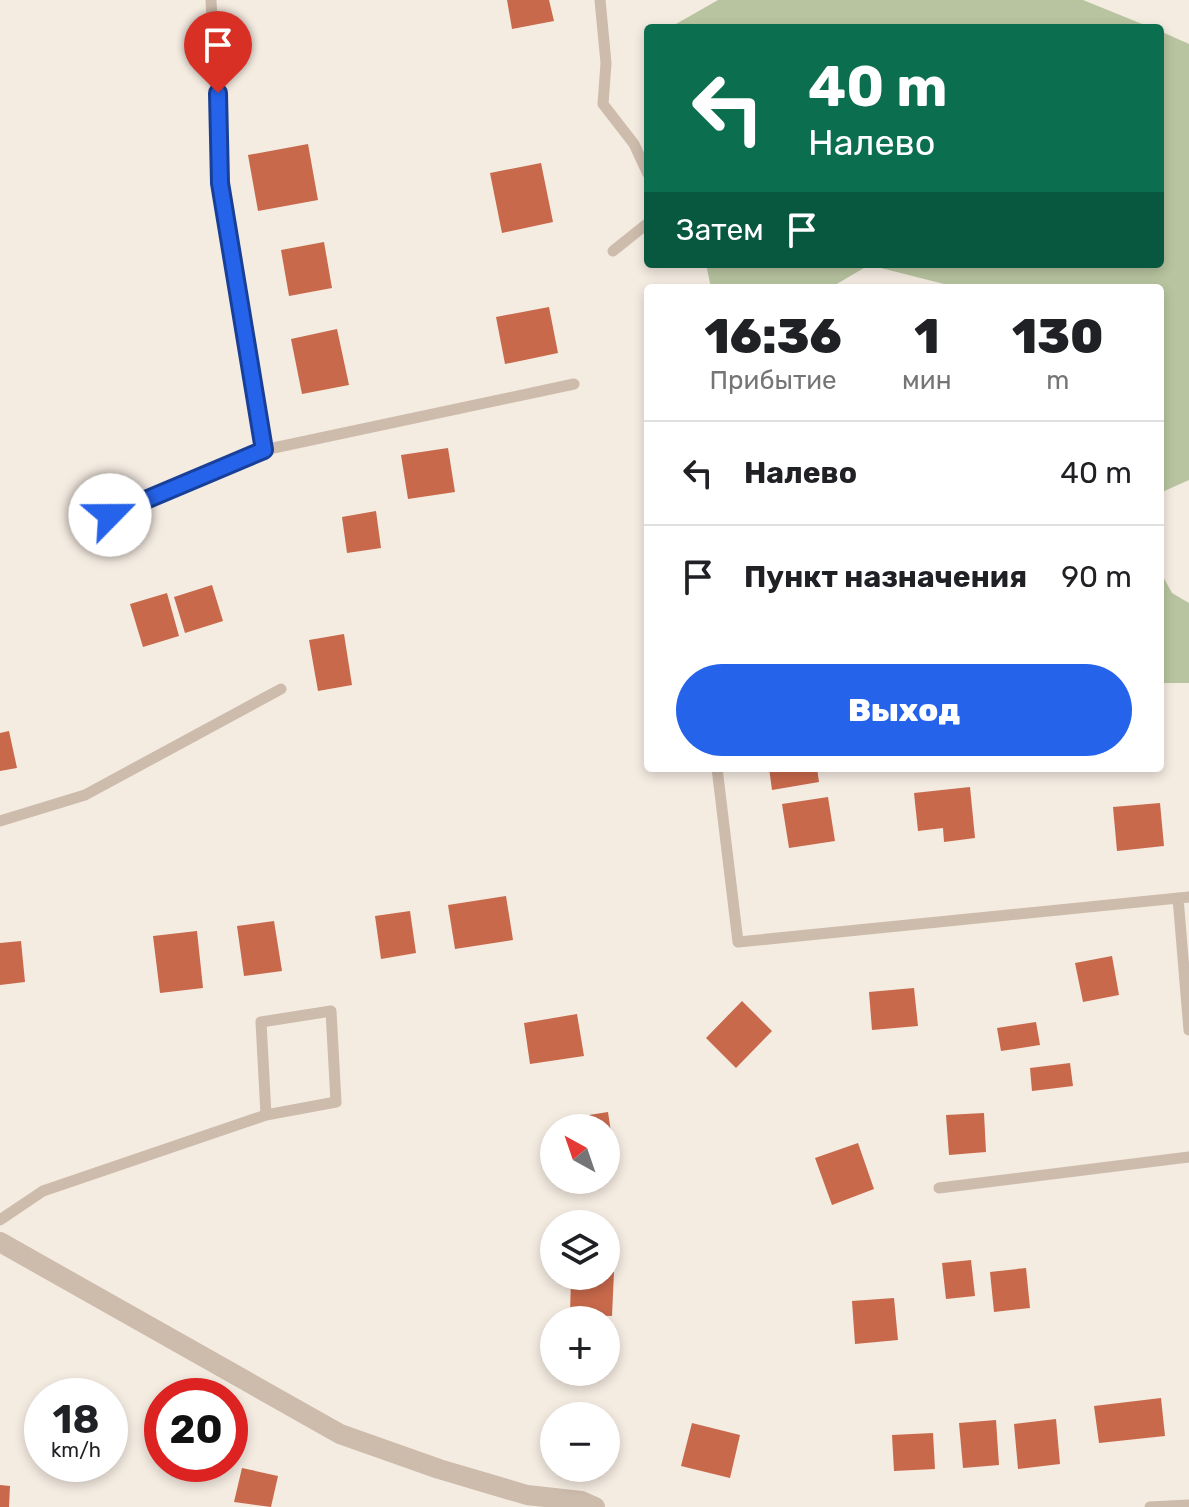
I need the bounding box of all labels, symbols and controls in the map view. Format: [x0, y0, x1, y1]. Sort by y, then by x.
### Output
pin [184, 11, 252, 93]
icon: arrive [196, 23, 240, 67]
text: 40 m [808, 54, 948, 120]
icon: left [676, 56, 780, 160]
text: Налево [808, 121, 935, 164]
icon: arrive [780, 208, 824, 252]
text: Затем [676, 212, 764, 248]
text: 16:36 [704, 308, 842, 365]
text: 1 [914, 308, 939, 365]
text: 130 [1012, 308, 1104, 365]
text: Прибытие [709, 365, 837, 396]
text: мин [902, 365, 952, 396]
text: m [1046, 365, 1069, 396]
icon: left [676, 451, 720, 495]
text: Налево [744, 455, 857, 491]
text: 40 m [1060, 455, 1132, 491]
position arrow [68, 473, 152, 557]
icon: arrive [676, 555, 720, 599]
text: Пункт назначения [744, 559, 1027, 595]
text: 90 m [1061, 559, 1132, 595]
button: Выход [676, 664, 1132, 756]
north arrow [540, 1114, 620, 1194]
map controls [540, 1114, 620, 1482]
button: layers [540, 1210, 620, 1290]
button: + [540, 1306, 620, 1386]
speed limit sign: 20 [144, 1378, 248, 1482]
text: 18 [53, 1396, 99, 1443]
button: − [540, 1402, 620, 1482]
text: km/h [51, 1438, 101, 1462]

